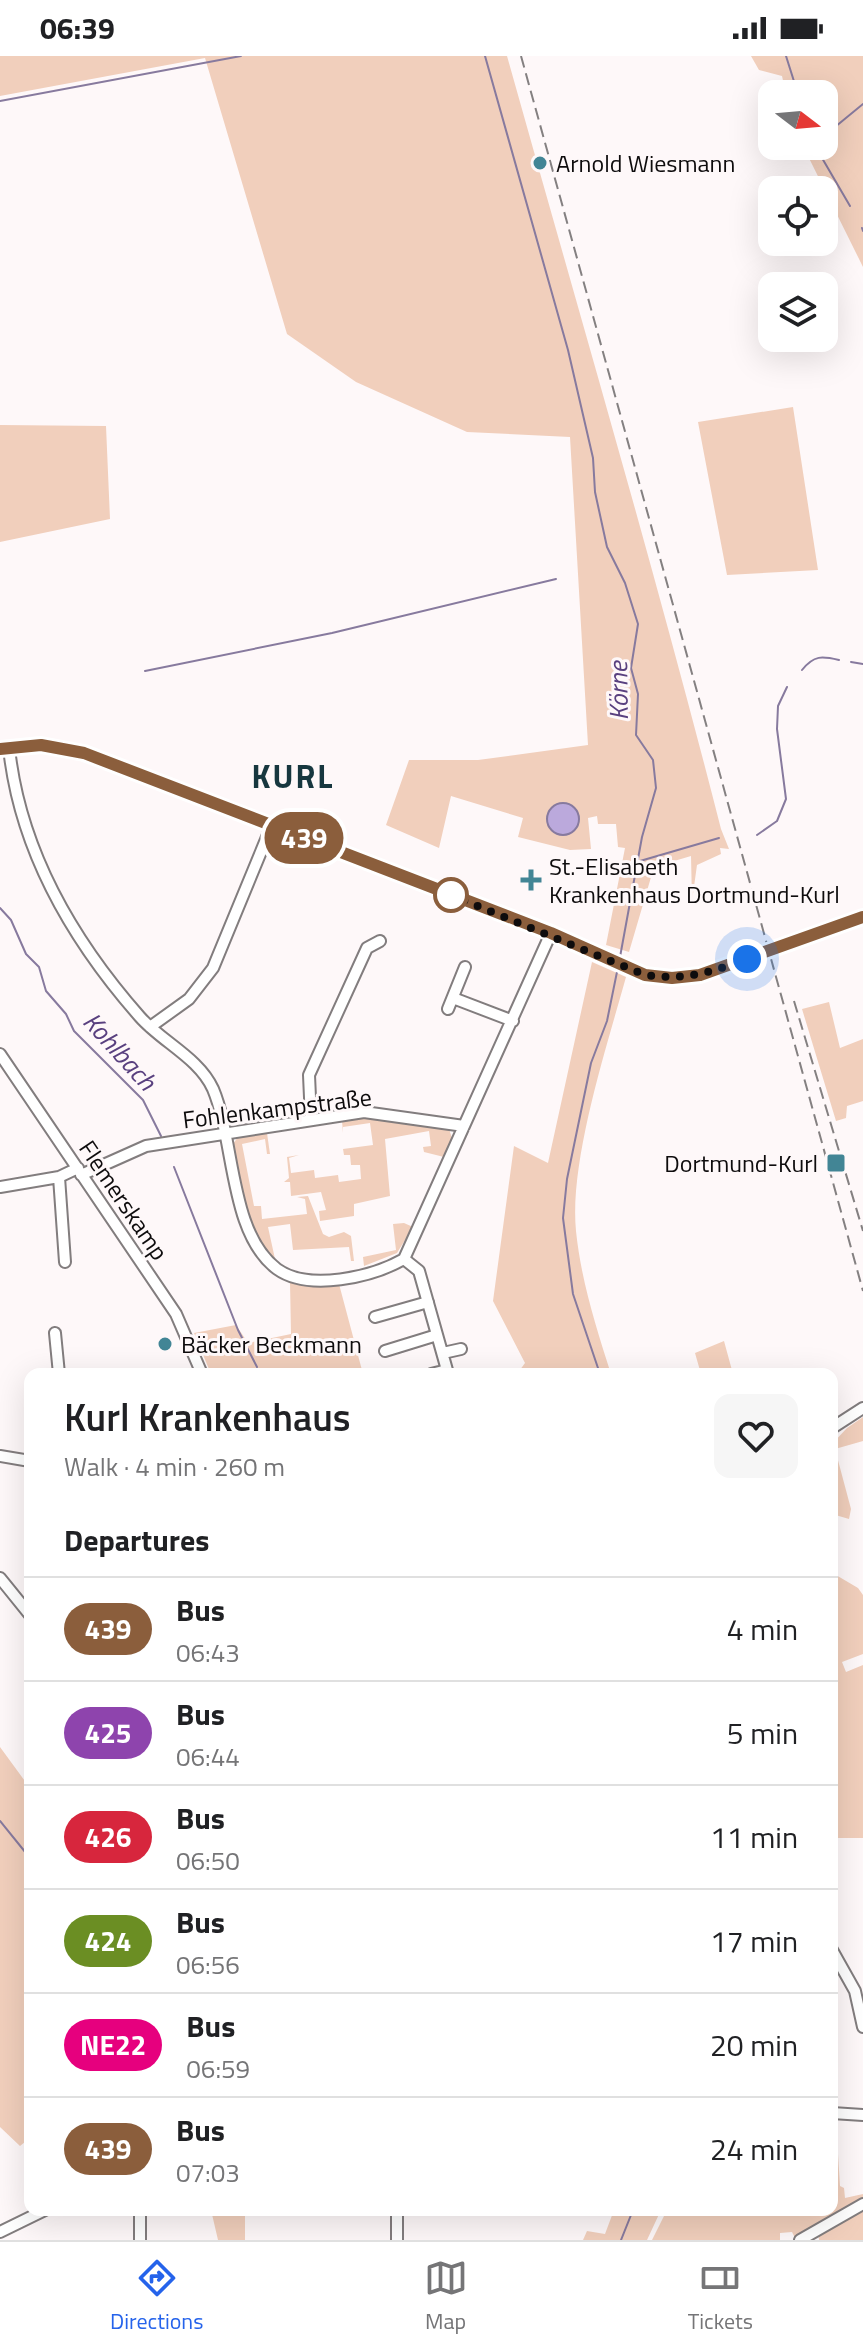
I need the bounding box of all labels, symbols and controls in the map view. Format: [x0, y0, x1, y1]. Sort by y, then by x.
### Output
text: 06:39 [40, 5, 115, 51]
north arrow [758, 80, 838, 160]
map controls [758, 80, 838, 352]
place label: Arnold Wiesmann [556, 145, 735, 181]
marker: Arnold Wiesmann [531, 154, 549, 172]
button: locate [758, 176, 838, 256]
button: layers [758, 272, 838, 352]
water label: Körne [598, 659, 638, 721]
district label: KURL [252, 752, 334, 800]
line badge: 439 [258, 812, 350, 864]
text: 439 [280, 816, 328, 859]
place label: St.-Elisabeth Krankenhaus Dortmund-Kurl [549, 848, 840, 912]
marker: St.-Elisabeth Krankenhaus Dortmund-Kurl [520, 869, 542, 891]
unlabelled marker [434, 878, 468, 912]
your location [727, 939, 767, 979]
water label: Kohlbach [74, 1003, 167, 1100]
street label: Fohlenkampstraße [180, 1079, 374, 1137]
street label: Flemerskamp [70, 1133, 178, 1267]
place label: Dortmund-Kurl [664, 1145, 818, 1181]
marker: Dortmund-Kurl [825, 1152, 847, 1174]
place label: Bäcker Beckmann [181, 1326, 362, 1362]
marker: Bäcker Beckmann [156, 1335, 174, 1353]
text: Kurl Krankenhaus [64, 1388, 351, 1446]
button: heart [714, 1394, 798, 1478]
text: Walk · 4 min · 260 m [64, 1447, 285, 1486]
text: Departures [64, 1517, 209, 1563]
text: Bus [176, 1587, 225, 1633]
text: 4 min [727, 1606, 798, 1652]
text: 439 [84, 1607, 132, 1650]
text: 06:43 [176, 1633, 240, 1672]
text: Bus [176, 1691, 225, 1737]
text: 5 min [727, 1710, 798, 1756]
text: 425 [84, 1711, 132, 1754]
text: 06:44 [176, 1737, 240, 1776]
text: Bus [176, 1795, 225, 1841]
text: 11 min [710, 1814, 798, 1860]
text: 426 [84, 1815, 132, 1858]
text: 06:50 [176, 1841, 240, 1880]
text: Bus [176, 1899, 225, 1945]
text: 17 min [710, 1918, 798, 1964]
text: 424 [84, 1919, 132, 1962]
text: 06:56 [176, 1945, 240, 1984]
text: Bus [186, 2003, 235, 2049]
text: 20 min [710, 2022, 798, 2068]
text: NE22 [80, 2023, 146, 2066]
text: 06:59 [186, 2049, 250, 2088]
text: Bus [176, 2107, 225, 2153]
text: 24 min [710, 2126, 798, 2172]
text: 439 [84, 2127, 132, 2170]
text: 07:03 [176, 2153, 240, 2192]
tab: Directions [110, 2256, 203, 2338]
tab: Map [424, 2256, 468, 2338]
tab: Tickets [688, 2256, 753, 2338]

